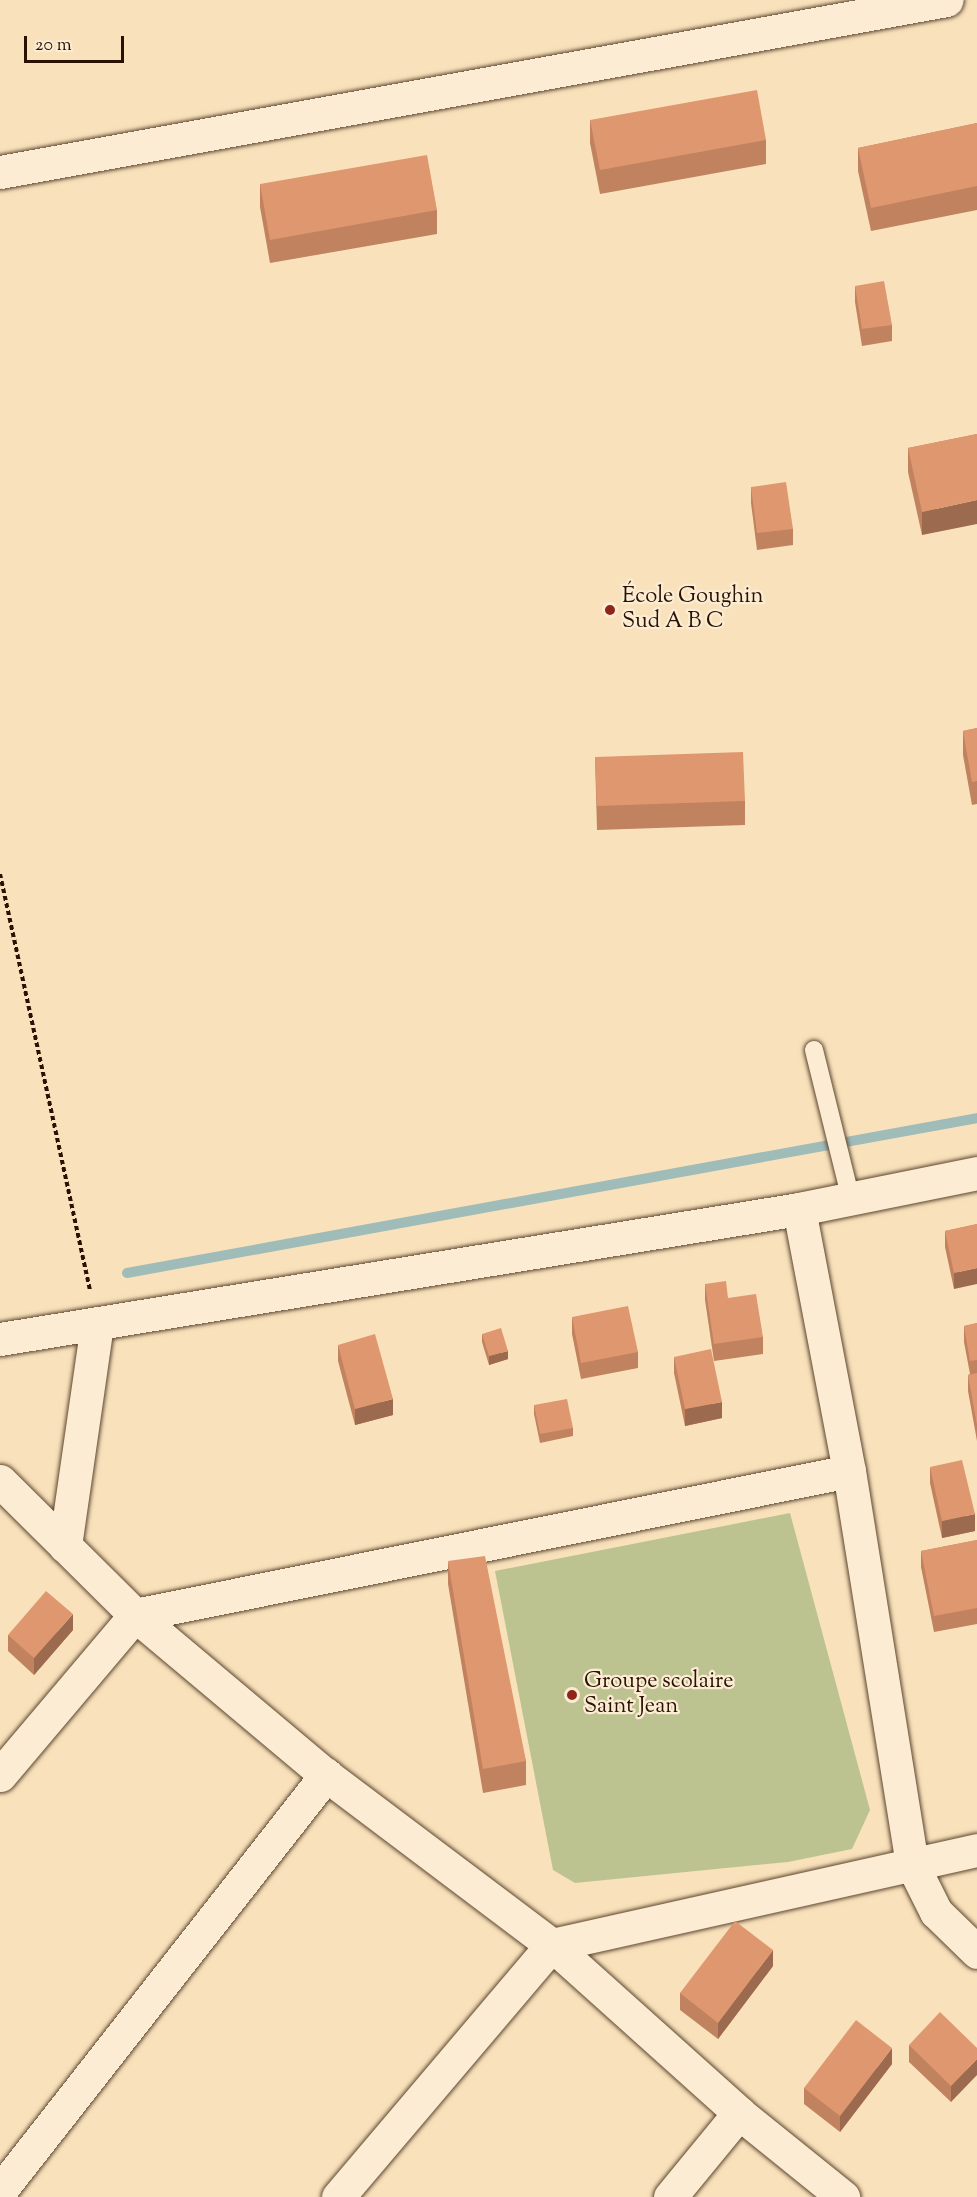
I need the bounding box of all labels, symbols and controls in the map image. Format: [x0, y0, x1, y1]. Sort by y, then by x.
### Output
scale bar [27, 24, 128, 62]
text: 20 m [35, 33, 72, 59]
place label: École Goughin Sud A B C [622, 584, 764, 636]
marker: École Goughin Sud A B C [603, 603, 617, 617]
place label: Groupe scolaire Saint Jean [584, 1669, 734, 1720]
marker: Groupe scolaire Saint Jean [565, 1688, 579, 1702]

